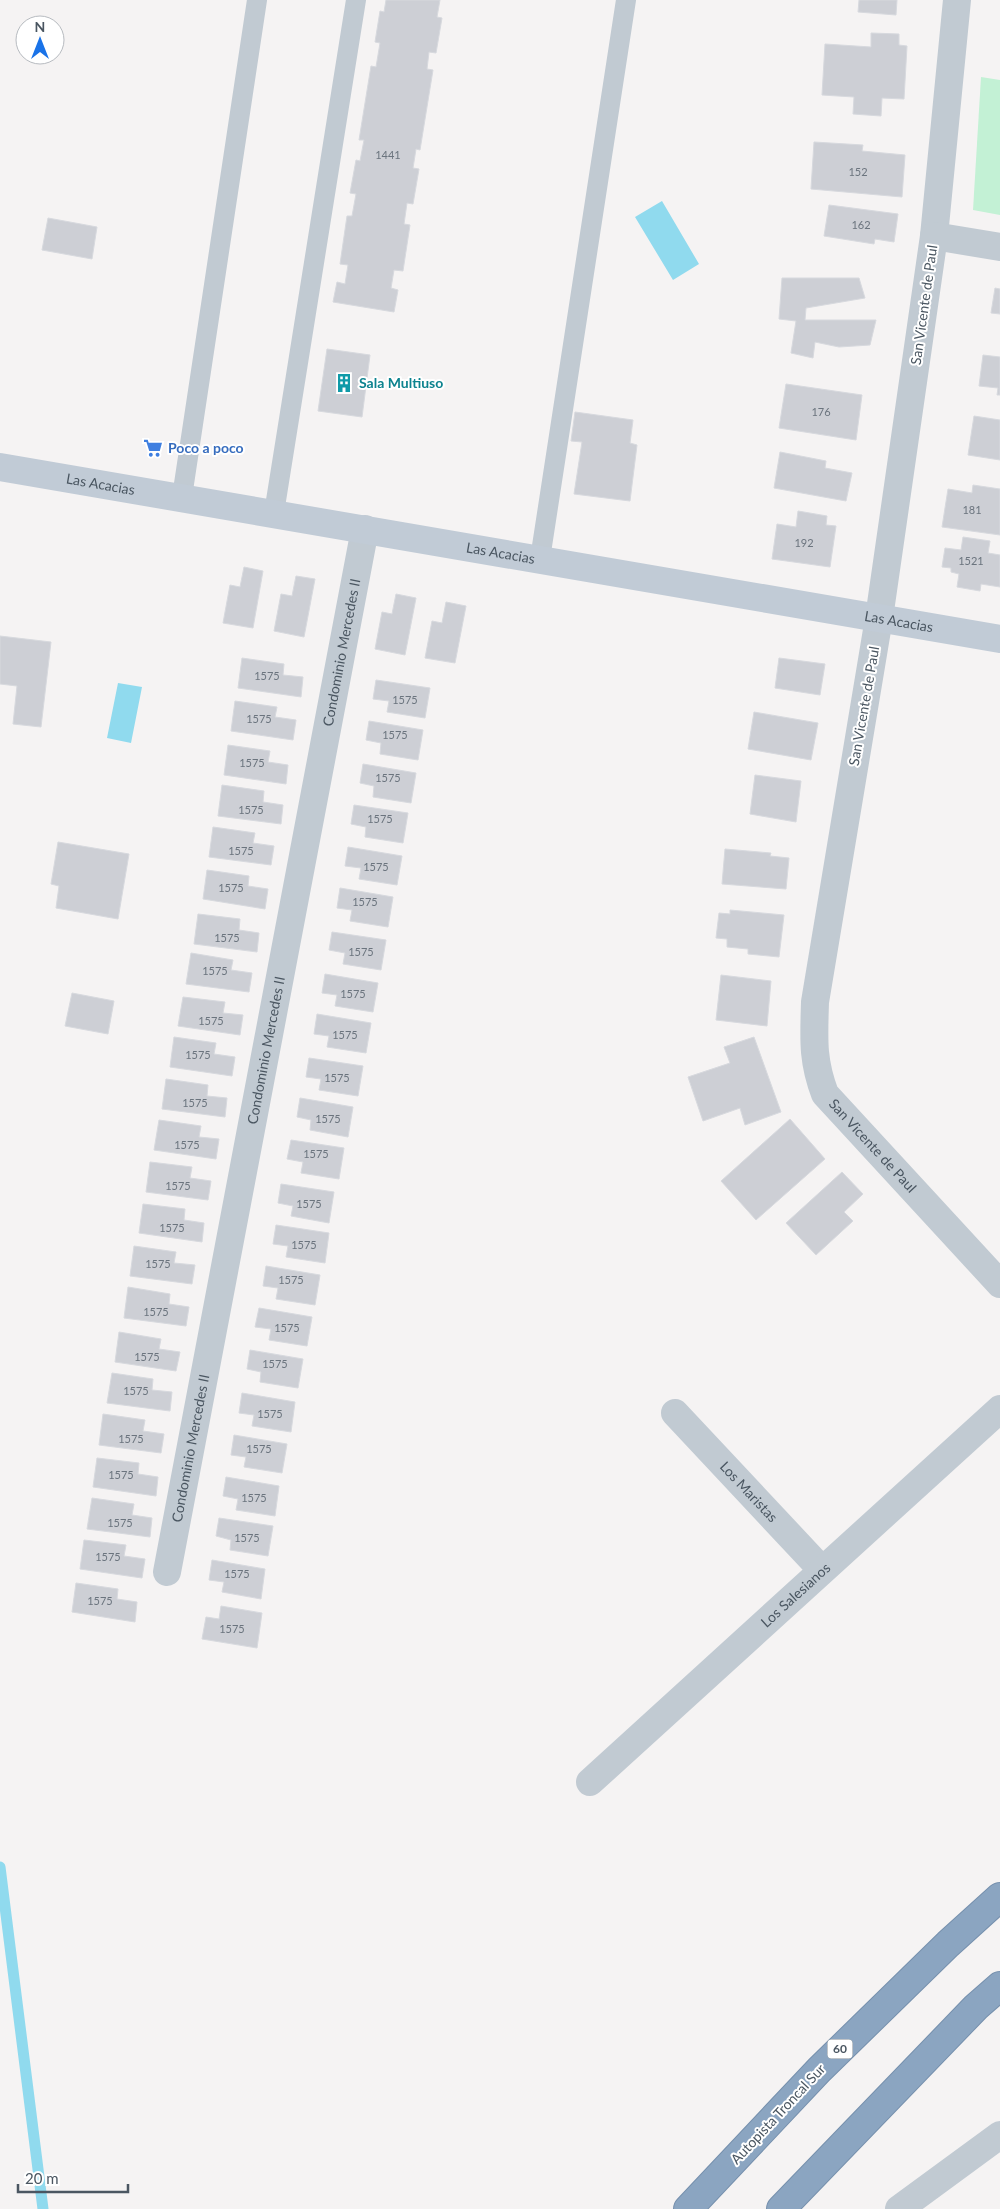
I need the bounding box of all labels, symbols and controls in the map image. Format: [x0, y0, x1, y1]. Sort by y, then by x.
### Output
north arrow [15, 15, 65, 65]
text: N [35, 18, 45, 35]
house number: 1441 [375, 148, 401, 161]
house number: 152 [848, 165, 868, 178]
house number: 162 [851, 218, 871, 231]
street label: San Vicente de Paul [907, 244, 940, 366]
building icon: Sala Multiuso [333, 372, 355, 394]
place label: Sala Multiuso [359, 374, 443, 391]
house number: 176 [811, 405, 831, 418]
supermarket icon: Poco a poco [142, 437, 164, 459]
place label: Poco a poco [168, 439, 244, 456]
street label: Las Acacias [65, 470, 136, 498]
house number: 181 [962, 503, 982, 516]
house number: 192 [794, 536, 814, 549]
street label: Las Acacias [465, 538, 536, 567]
house number: 1521 [958, 554, 984, 567]
street label: Condominio Mercedes II [319, 577, 363, 728]
street label: Las Acacias [863, 607, 935, 635]
street label: San Vicente de Paul [845, 645, 882, 767]
house number: 1575 [254, 669, 280, 682]
house number: 1575 [392, 693, 418, 706]
house number: 1575 [246, 712, 272, 725]
house number: 1575 [382, 728, 408, 741]
house number: 1575 [239, 756, 265, 769]
house number: 1575 [375, 771, 401, 784]
house number: 1575 [238, 803, 264, 816]
house number: 1575 [367, 812, 393, 825]
house number: 1575 [228, 844, 254, 857]
house number: 1575 [363, 860, 389, 873]
house number: 1575 [218, 881, 244, 894]
house number: 1575 [352, 895, 378, 908]
house number: 1575 [214, 931, 240, 944]
house number: 1575 [348, 945, 374, 958]
house number: 1575 [202, 964, 228, 977]
street label: Condominio Mercedes II [243, 975, 288, 1126]
house number: 1575 [340, 987, 366, 1000]
house number: 1575 [198, 1014, 224, 1027]
house number: 1575 [332, 1028, 358, 1041]
house number: 1575 [185, 1048, 211, 1061]
house number: 1575 [324, 1071, 350, 1084]
street label: San Vicente de Paul [826, 1095, 920, 1196]
house number: 1575 [182, 1096, 208, 1109]
house number: 1575 [315, 1112, 341, 1125]
house number: 1575 [174, 1138, 200, 1151]
house number: 1575 [303, 1147, 329, 1160]
house number: 1575 [165, 1179, 191, 1192]
house number: 1575 [296, 1197, 322, 1210]
house number: 1575 [159, 1221, 185, 1234]
house number: 1575 [291, 1238, 317, 1251]
house number: 1575 [145, 1257, 171, 1270]
house number: 1575 [278, 1273, 304, 1286]
house number: 1575 [143, 1305, 169, 1318]
house number: 1575 [274, 1321, 300, 1334]
house number: 1575 [134, 1350, 160, 1363]
house number: 1575 [262, 1357, 288, 1370]
street label: Condominio Mercedes II [168, 1373, 212, 1523]
house number: 1575 [123, 1384, 149, 1397]
house number: 1575 [257, 1407, 283, 1420]
house number: 1575 [118, 1432, 144, 1445]
house number: 1575 [246, 1442, 272, 1455]
street label: Los Maristas [717, 1458, 782, 1525]
house number: 1575 [108, 1468, 134, 1481]
house number: 1575 [241, 1491, 267, 1504]
house number: 1575 [107, 1516, 133, 1529]
house number: 1575 [234, 1531, 260, 1544]
house number: 1575 [95, 1550, 121, 1563]
street label: Los Salesianos [757, 1559, 833, 1630]
house number: 1575 [224, 1567, 250, 1580]
house number: 1575 [87, 1594, 113, 1607]
house number: 1575 [219, 1622, 245, 1635]
road number: 60 [828, 2040, 852, 2058]
street label: Autopista Troncal Sur [727, 2060, 828, 2167]
scale bar [18, 2162, 128, 2194]
text: 20 m [25, 2169, 59, 2187]

